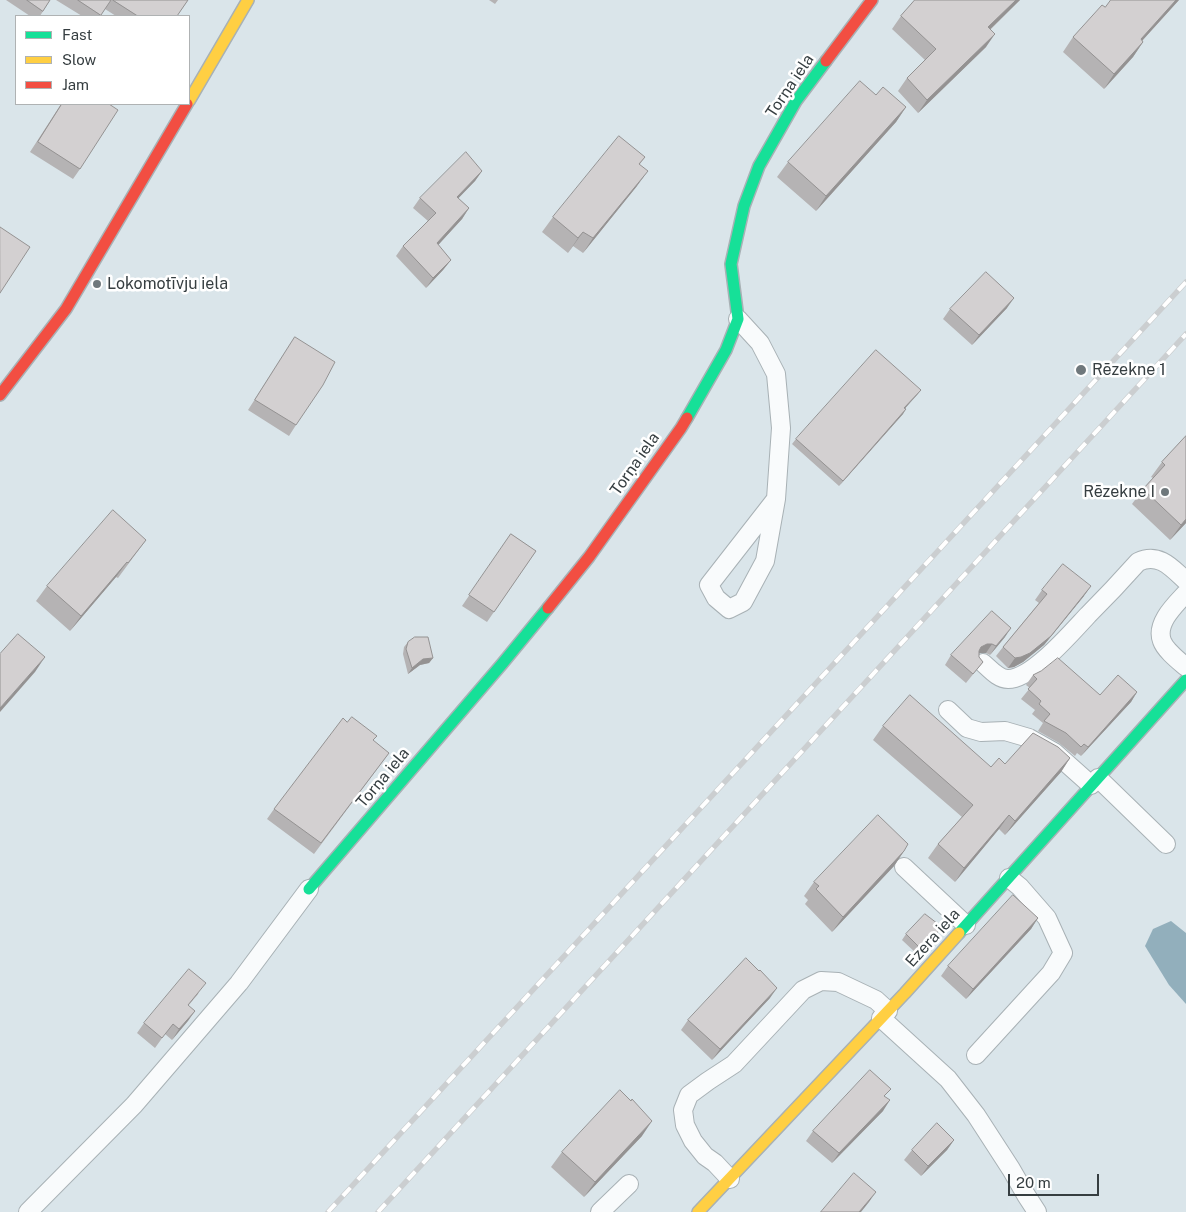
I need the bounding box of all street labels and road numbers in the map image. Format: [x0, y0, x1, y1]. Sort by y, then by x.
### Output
street label: Torņa iela [762, 51, 818, 121]
street label: Torņa iela [606, 429, 664, 499]
street label: Torņa iela [352, 744, 414, 812]
street label: Ezera iela [902, 905, 964, 971]

